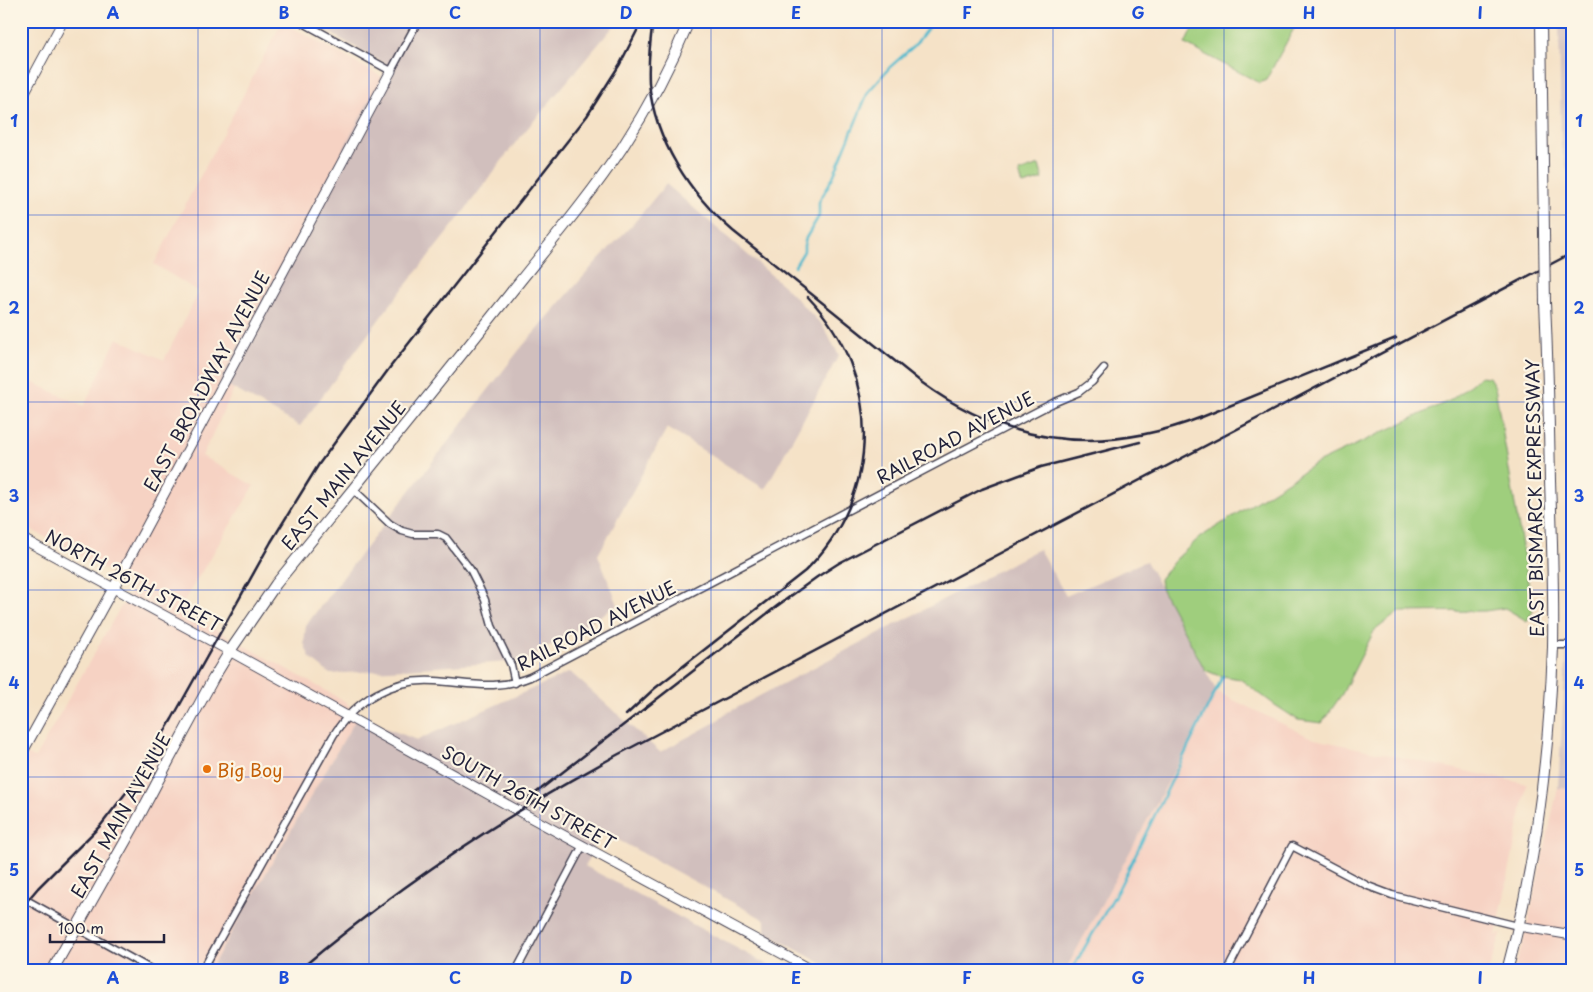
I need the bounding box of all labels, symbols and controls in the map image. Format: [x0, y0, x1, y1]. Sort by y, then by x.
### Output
text: A [107, 0, 120, 24]
text: B [279, 0, 290, 24]
text: C [449, 0, 461, 24]
text: D [620, 0, 632, 24]
text: E [791, 0, 801, 24]
text: F [962, 0, 972, 24]
text: G [1131, 0, 1145, 24]
text: H [1303, 0, 1315, 24]
text: I [1477, 0, 1483, 24]
text: 1 [10, 108, 18, 132]
text: 1 [1575, 108, 1583, 132]
street label: EAST BROADWAY AVENUE [136, 266, 276, 496]
text: 2 [8, 295, 20, 319]
text: 2 [1573, 295, 1585, 319]
street label: EAST BISMARCK EXPRESSWAY [1518, 358, 1550, 637]
street label: RAILROAD AVENUE [871, 384, 1039, 490]
street label: EAST MAIN AVENUE [274, 394, 412, 556]
text: 3 [9, 483, 19, 507]
text: 3 [1574, 483, 1584, 507]
street label: NORTH 26TH STREET [41, 522, 228, 638]
street label: RAILROAD AVENUE [512, 573, 680, 677]
text: 4 [9, 670, 20, 694]
text: 4 [1574, 670, 1585, 694]
street label: EAST MAIN AVENUE [63, 727, 177, 903]
street label: SOUTH 26TH STREET [437, 738, 621, 856]
place label: Big Boy [217, 756, 282, 783]
marker: Big Boy [201, 763, 213, 775]
text: 5 [9, 857, 19, 881]
text: 5 [1574, 857, 1584, 881]
scale bar [50, 912, 164, 944]
text: 100 m [58, 916, 104, 939]
text: A [107, 965, 120, 989]
text: B [279, 965, 290, 989]
text: C [449, 965, 461, 989]
text: D [620, 965, 632, 989]
text: E [791, 965, 801, 989]
text: F [962, 965, 972, 989]
text: G [1131, 965, 1145, 989]
text: H [1303, 965, 1315, 989]
text: I [1477, 965, 1483, 989]

